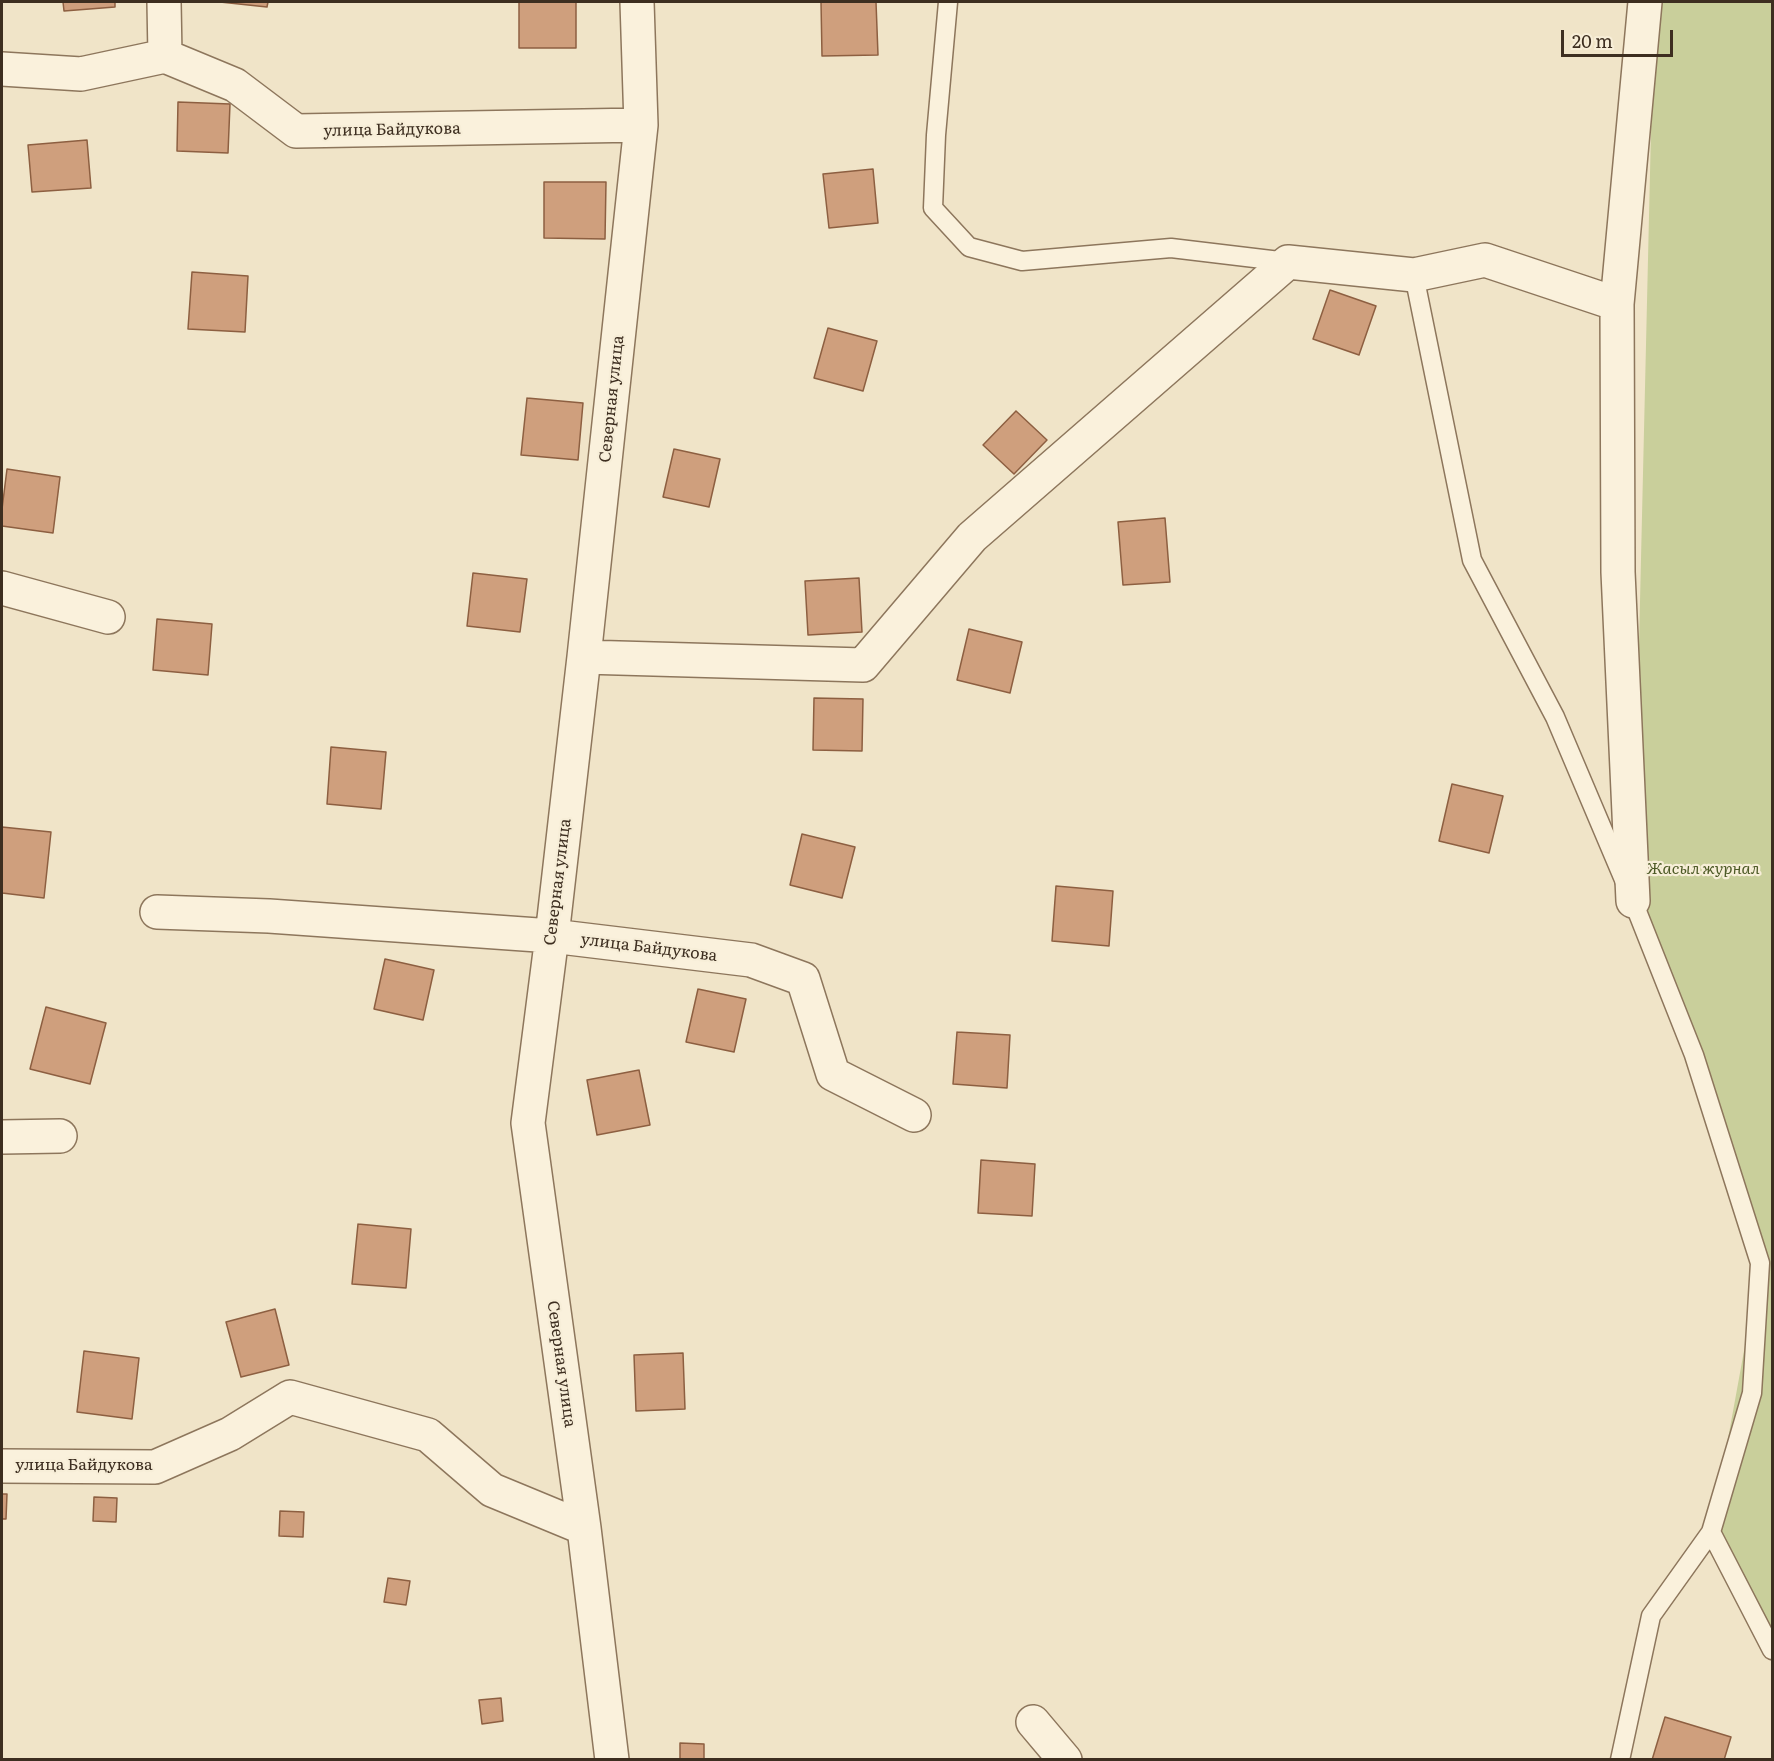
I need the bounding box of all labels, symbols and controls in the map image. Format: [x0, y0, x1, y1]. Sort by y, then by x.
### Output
scale bar [1564, 18, 1676, 56]
text: 20 m [1572, 27, 1613, 54]
street label: улица Байдукова [323, 119, 461, 141]
street label: Северная улица [596, 334, 628, 464]
street label: Северная улица [541, 817, 575, 947]
park label: Жасыл журнал [1647, 859, 1759, 879]
street label: улица Байдукова [580, 930, 718, 966]
street label: Северная улица [543, 1299, 579, 1429]
street label: улица Байдукова [15, 1455, 153, 1475]

